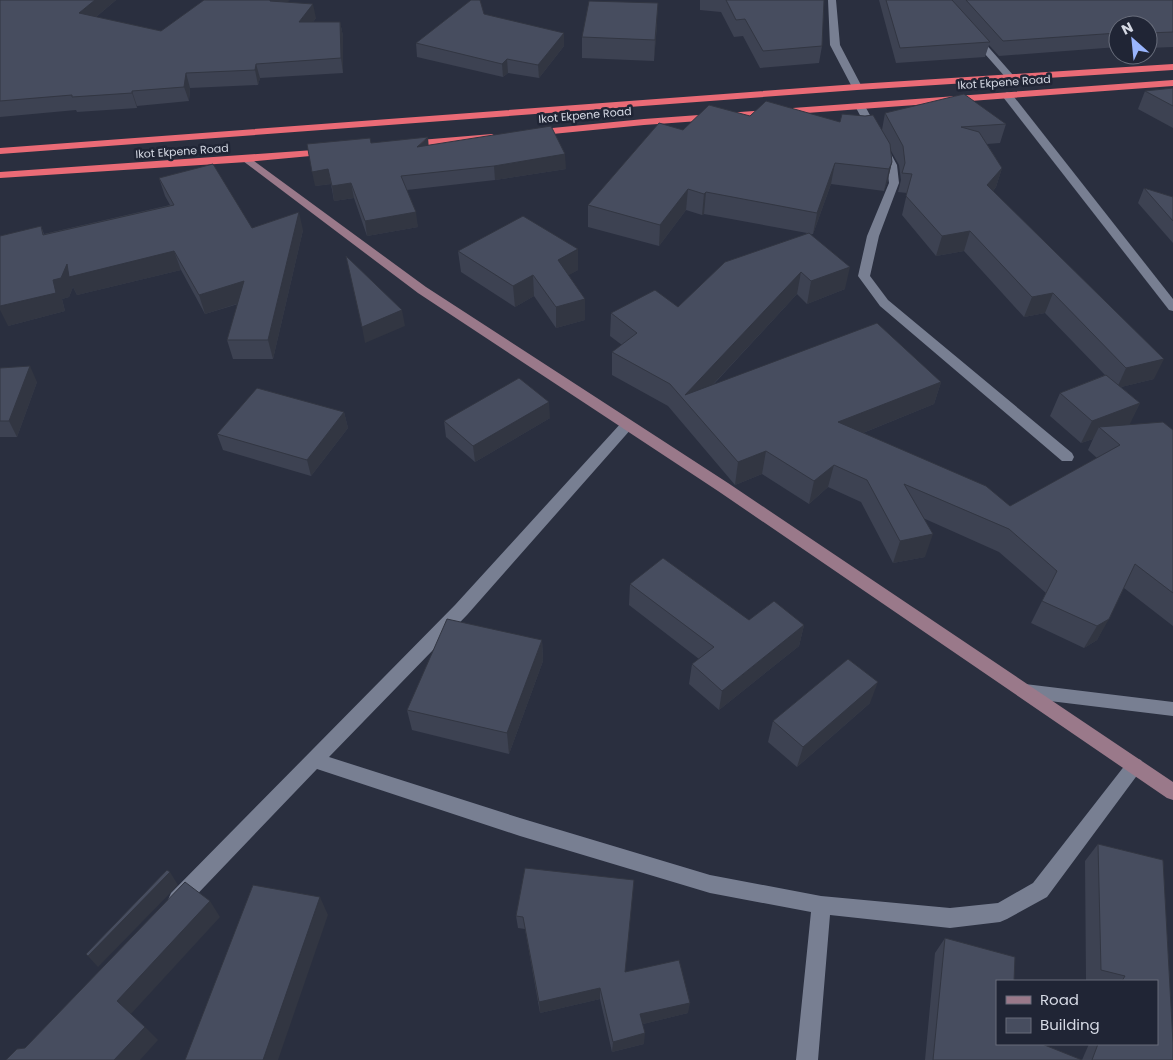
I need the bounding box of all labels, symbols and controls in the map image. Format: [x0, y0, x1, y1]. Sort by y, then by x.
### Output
north arrow [1108, 15, 1158, 65]
text: N [1118, 17, 1136, 40]
street label: Ikot Ekpene Road [957, 71, 1051, 93]
street label: Ikot Ekpene Road [538, 103, 632, 127]
street label: Ikot Ekpene Road [135, 140, 229, 162]
legend [996, 980, 1158, 1045]
text: Road [1040, 989, 1079, 1010]
text: Building [1040, 1014, 1100, 1035]

